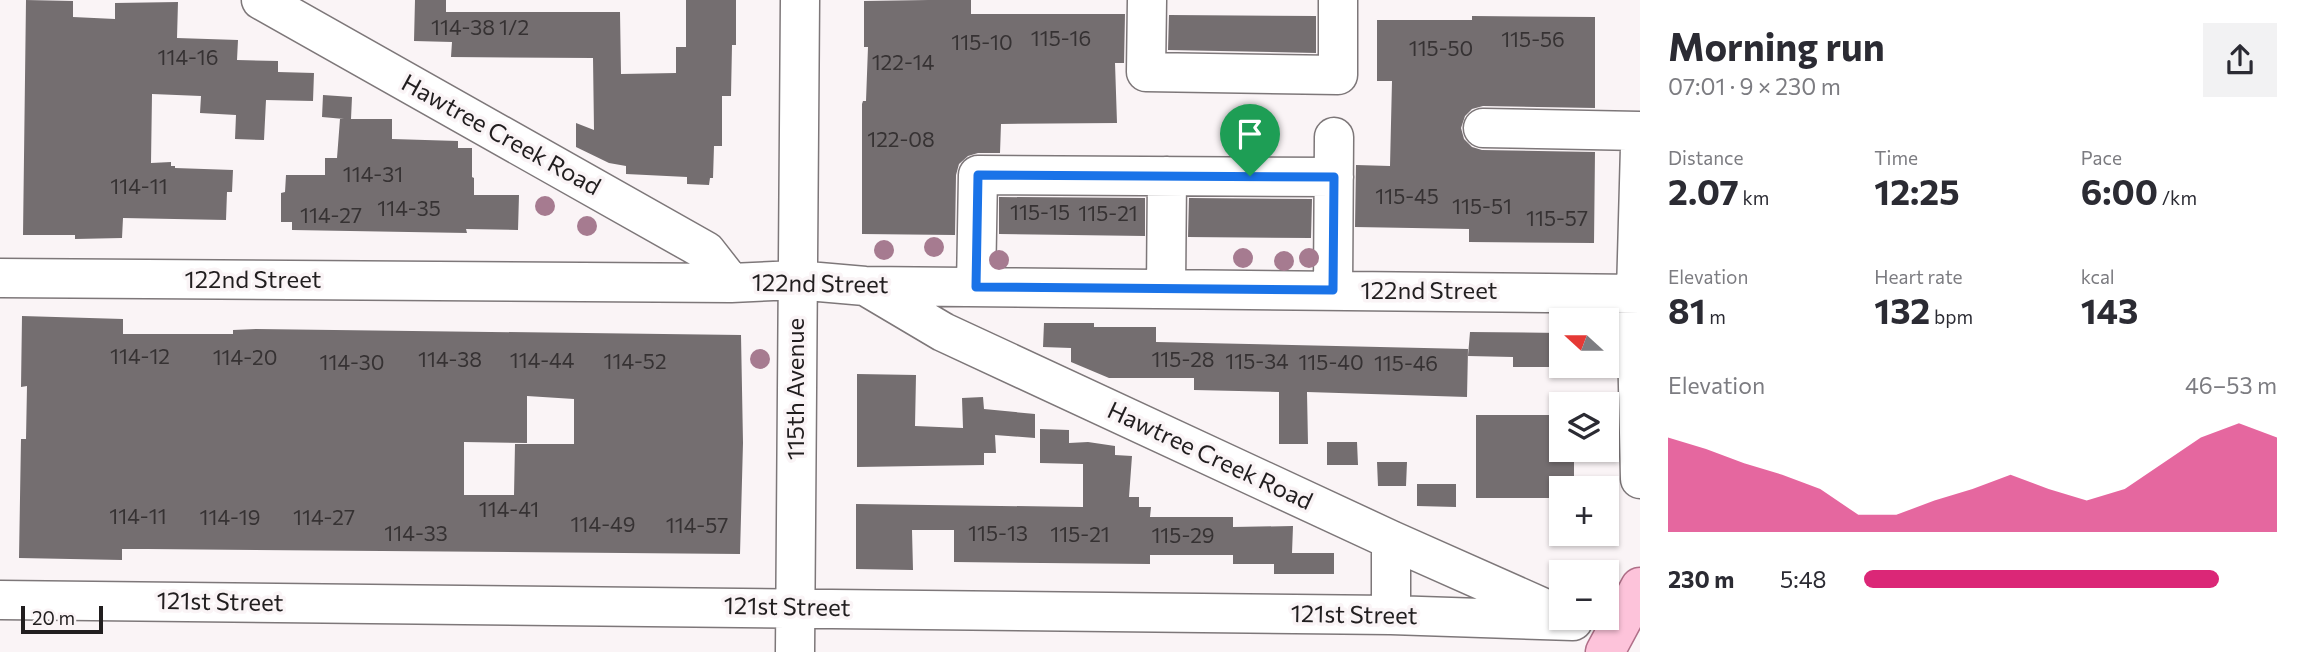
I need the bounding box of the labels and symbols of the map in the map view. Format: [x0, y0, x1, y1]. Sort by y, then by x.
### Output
house number: 114-38 1/2 [431, 14, 529, 39]
house number: 115-16 [1031, 25, 1091, 50]
house number: 115-56 [1501, 26, 1565, 51]
house number: 115-10 [951, 29, 1013, 54]
house number: 115-50 [1409, 35, 1473, 60]
house number: 114-16 [157, 44, 219, 69]
house number: 122-14 [872, 49, 935, 74]
street label: Hawtree Creek Road [397, 67, 606, 200]
pin [1220, 104, 1280, 176]
house number: 122-08 [867, 126, 935, 151]
house number: 114-31 [343, 161, 403, 186]
house number: 114-11 [110, 173, 168, 198]
house number: 115-45 [1375, 183, 1439, 208]
house number: 115-51 [1452, 193, 1512, 218]
house number: 114-35 [377, 195, 441, 220]
house number: 115-15 [1010, 199, 1070, 224]
house number: 115-21 [1078, 200, 1138, 225]
house number: 114-27 [300, 202, 362, 227]
house number: 115-57 [1526, 205, 1588, 230]
street label: 122nd Street [185, 264, 322, 293]
street label: 122nd Street [751, 267, 889, 298]
street label: 122nd Street [1361, 275, 1498, 304]
north arrow [1549, 308, 1619, 378]
street label: 115th Avenue [780, 318, 809, 460]
house number: 114-12 [110, 343, 170, 368]
house number: 114-20 [213, 344, 277, 369]
house number: 114-38 [418, 346, 482, 371]
house number: 115-28 [1151, 346, 1215, 371]
house number: 114-44 [510, 347, 575, 372]
house number: 114-52 [603, 348, 667, 373]
house number: 115-34 [1225, 348, 1289, 373]
house number: 114-30 [319, 349, 385, 374]
house number: 115-40 [1298, 349, 1364, 374]
house number: 115-46 [1374, 350, 1438, 375]
street label: Hawtree Creek Road [1103, 394, 1318, 515]
house number: 114-41 [479, 496, 539, 521]
house number: 114-11 [109, 503, 167, 528]
house number: 114-19 [199, 504, 261, 529]
house number: 114-27 [293, 504, 355, 529]
house number: 114-49 [571, 511, 635, 536]
house number: 114-57 [666, 512, 728, 537]
house number: 114-33 [384, 520, 448, 545]
house number: 115-13 [968, 520, 1028, 545]
house number: 115-21 [1050, 521, 1110, 546]
house number: 115-29 [1151, 522, 1215, 547]
street label: 121st Street [156, 585, 284, 616]
street label: 121st Street [723, 590, 851, 621]
street label: 121st Street [1290, 598, 1418, 629]
scale bar [21, 603, 103, 635]

